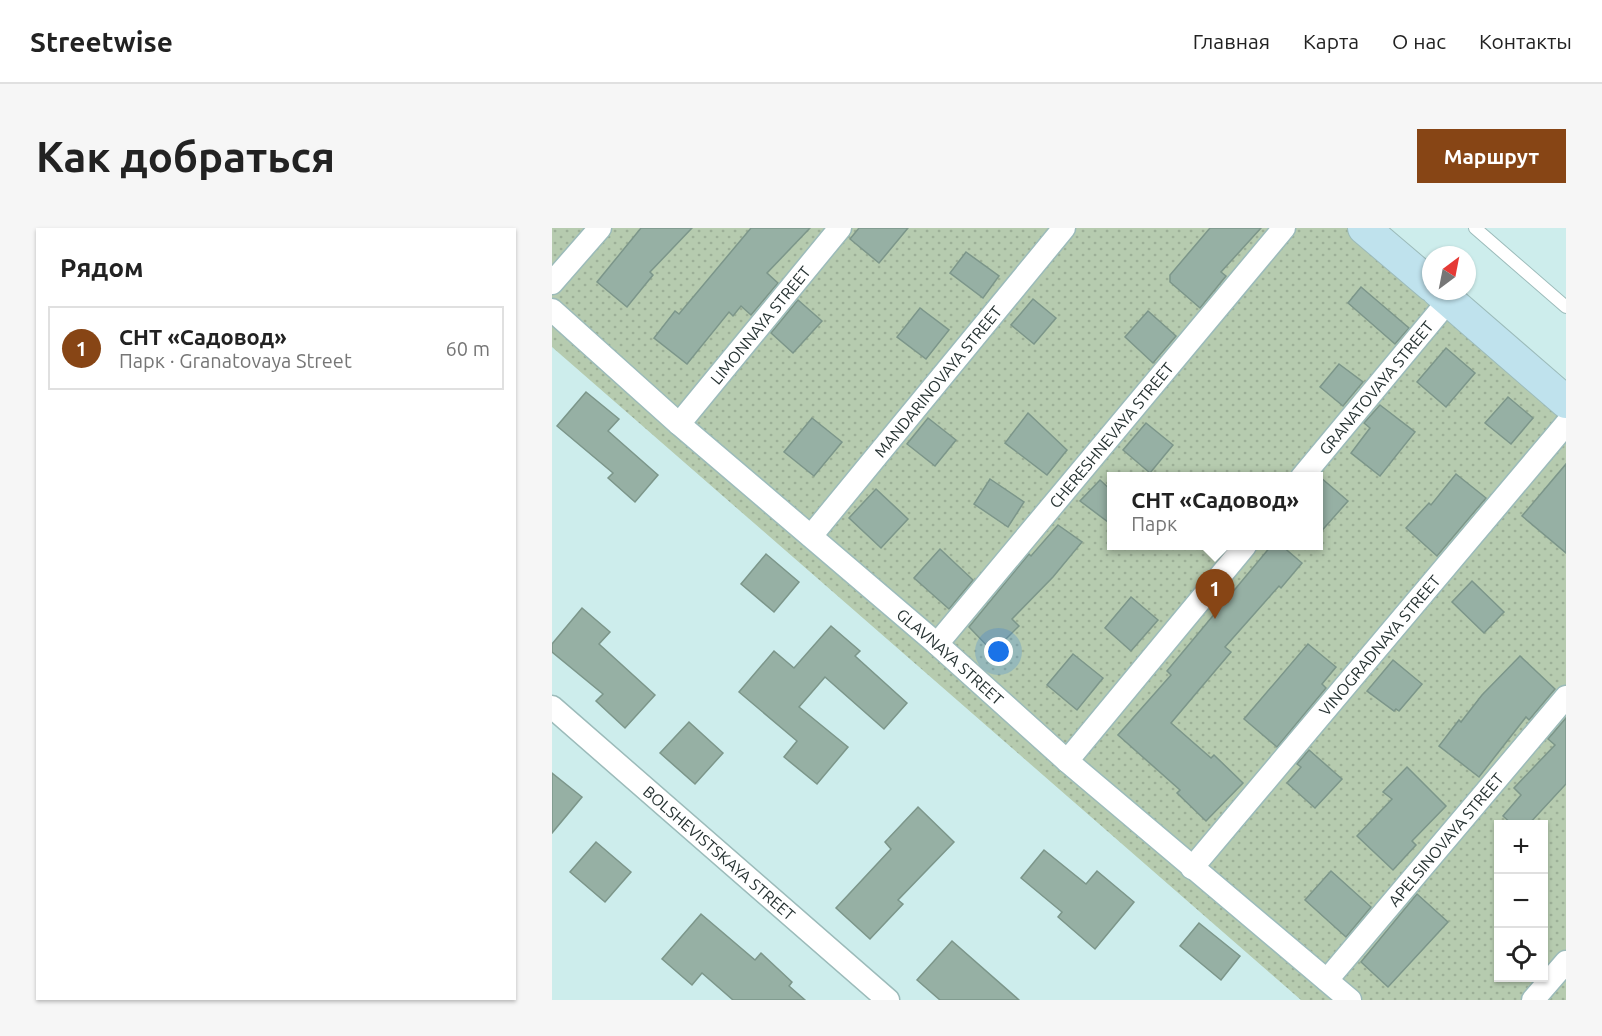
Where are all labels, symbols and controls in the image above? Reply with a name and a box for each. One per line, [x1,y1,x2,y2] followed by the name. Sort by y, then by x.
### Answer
[30,26,173,57] text: Streetwise
[1193,29,1270,53] text: Главная
[1303,29,1359,53] text: Карта
[1392,29,1446,53] text: О нас
[1479,29,1572,53] text: Контакты
[1417,129,1566,183] button: Маршрут
[36,133,335,180] text: Как добраться
[1422,246,1476,300] north arrow
[60,253,144,282] text: Рядом
[707,262,814,388] street label: LIMONNAYA STREET
[871,302,1005,461] street label: MANDARINOVAYA STREET
[1315,317,1437,458] street label: GRANATOVAYA STREET
[119,324,287,349] text: СНТ «Садовод»
[76,337,87,360] text: 1
[446,337,490,360] text: 60 m
[119,349,352,372] text: Парк · Granatovaya Street
[1045,359,1177,511] street label: CHERESHNEVAYA STREET
[1107,472,1323,550] popup
[1131,487,1299,512] text: СНТ «Садовод»
[1131,512,1177,535] text: Парк
[1196,570,1234,619] pin: 1
[1315,572,1444,719] street label: VINOGRADNAYA STREET
[893,605,1007,708] street label: GLAVNAYA STREET
[984,637,1013,666] your location
[1384,769,1507,910] street label: APELSINOVAYA STREET
[640,782,799,924] street label: BOLSHEVISTSKAYA STREET
[1494,820,1548,982] map controls
[1494,820,1548,874] button: +
[1494,874,1548,928] button: −
[1494,928,1548,982] button: locate

